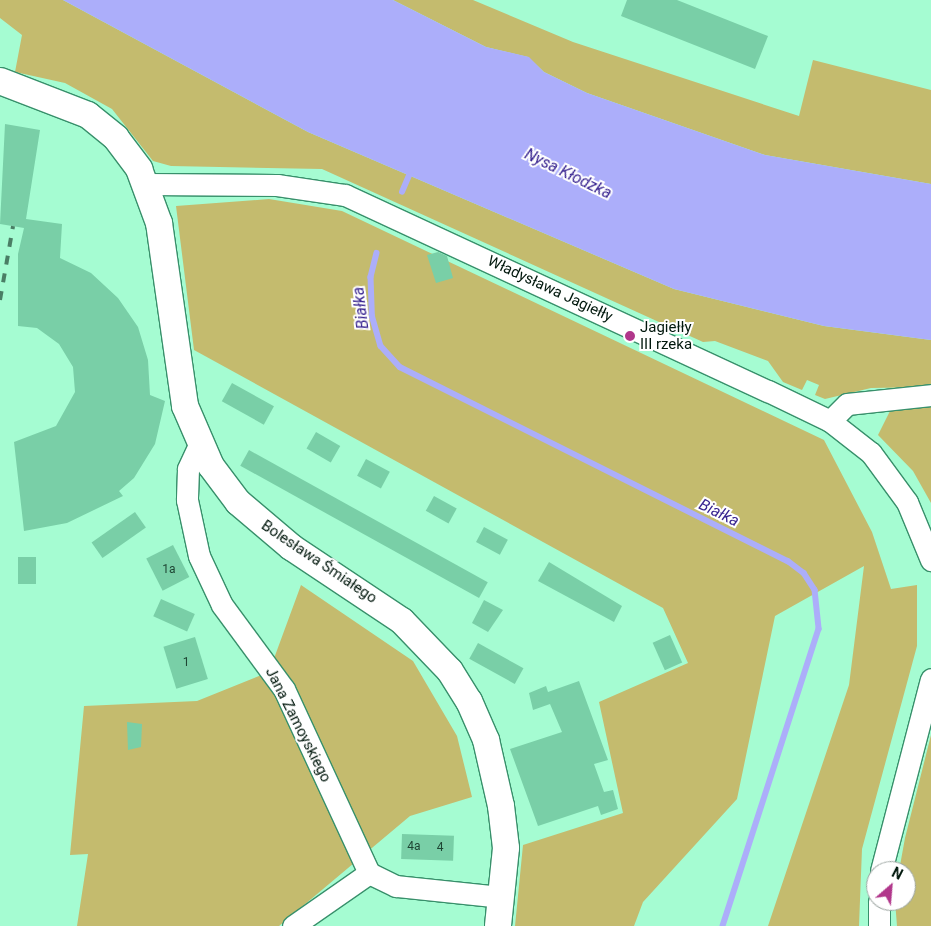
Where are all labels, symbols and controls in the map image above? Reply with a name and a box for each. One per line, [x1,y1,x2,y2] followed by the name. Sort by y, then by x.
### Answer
[521,145,615,203] water label: Nysa Kłodzka
[485,252,615,326] street label: Władysława Jagiełły
[349,286,373,330] water label: Białka
[640,318,692,353] place label: Jagiełły III rzeka
[624,330,636,342] marker: Jagiełły III rzeka
[696,495,742,531] water label: Białka
[258,517,380,607] street label: Bolesława Śmiałego
[162,563,176,577] house number: 1a
[183,656,189,670] house number: 1
[261,665,335,785] street label: Jana Zamoyskiego
[407,840,421,854] house number: 4a
[437,841,443,855] house number: 4
[866,861,916,911] north arrow
[889,864,905,883] text: N

